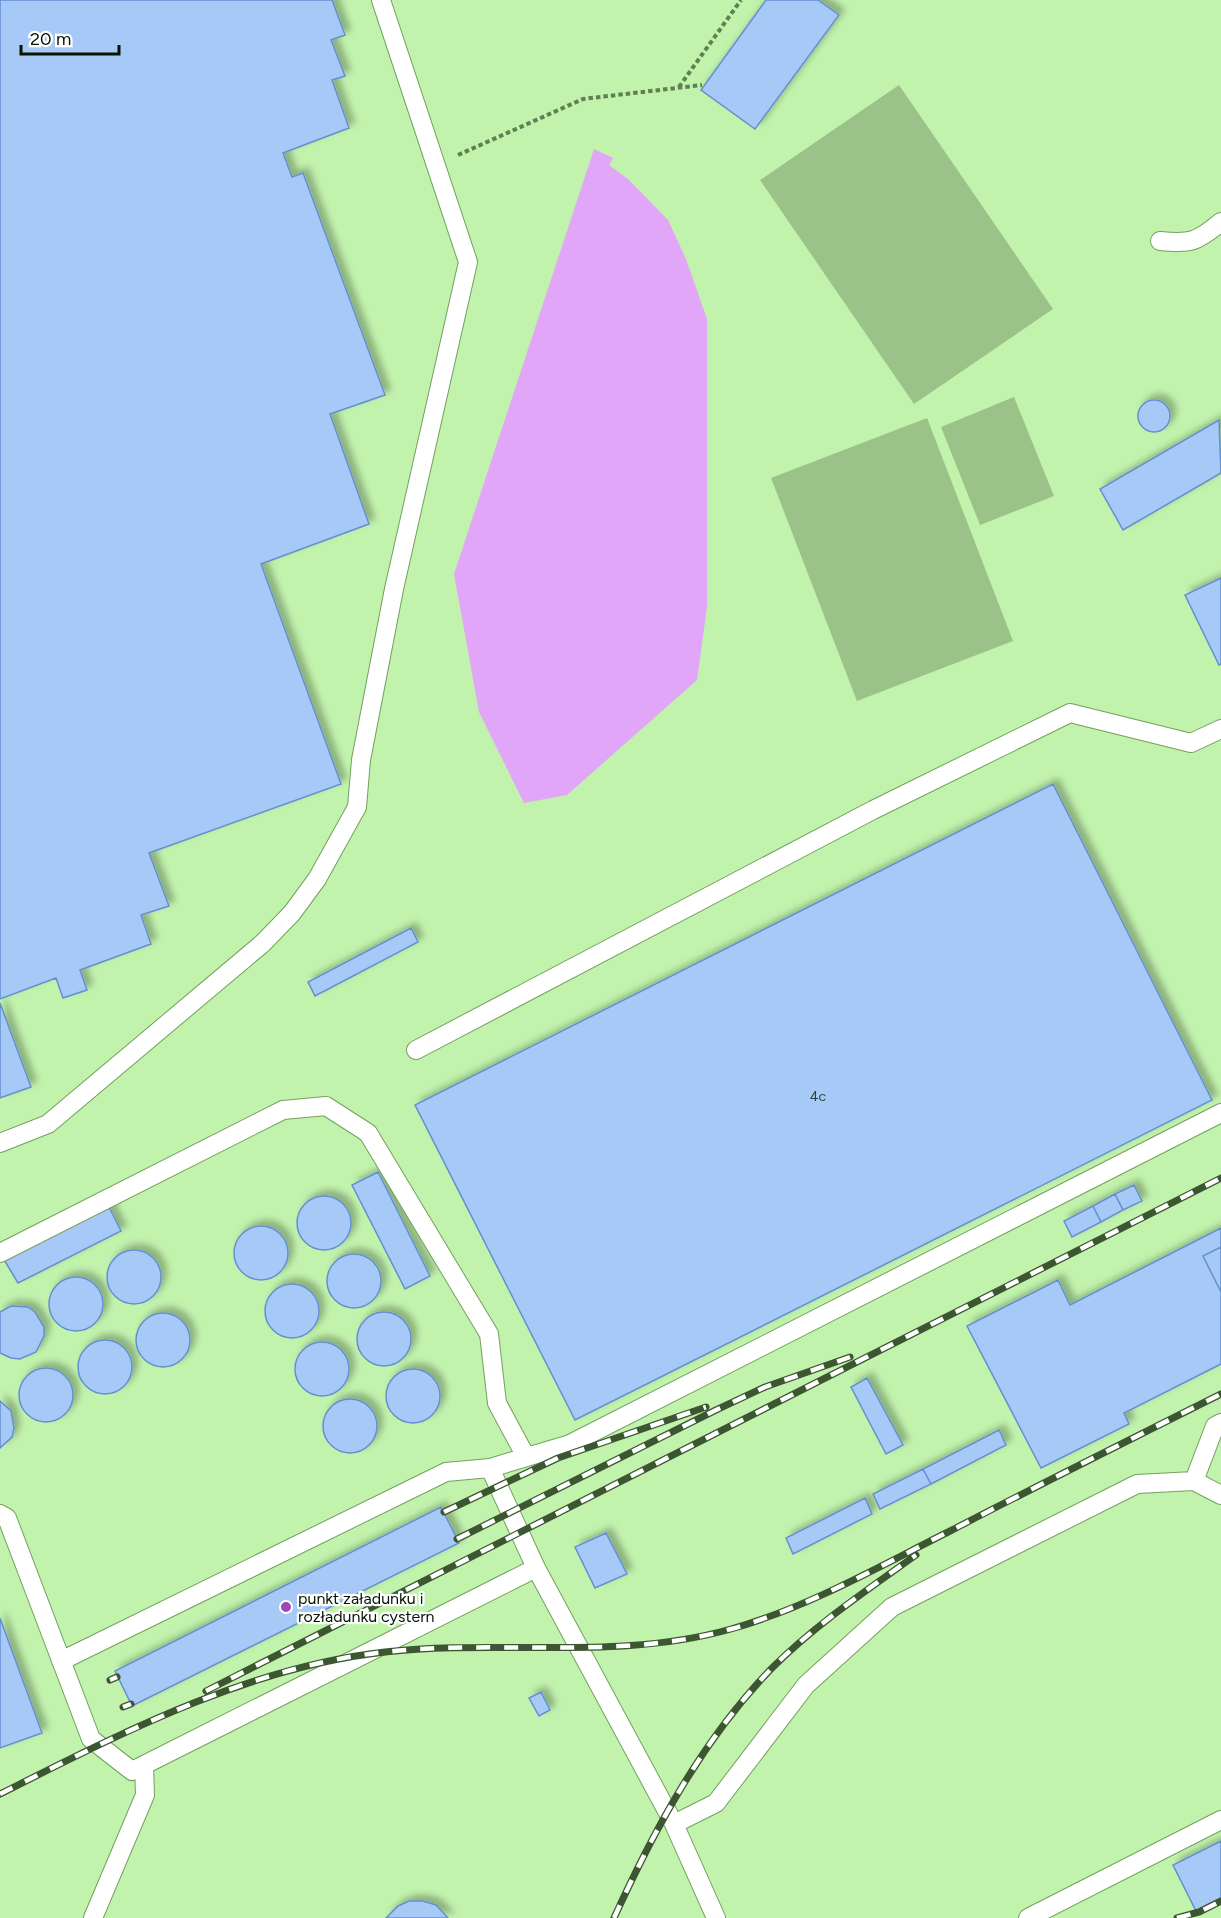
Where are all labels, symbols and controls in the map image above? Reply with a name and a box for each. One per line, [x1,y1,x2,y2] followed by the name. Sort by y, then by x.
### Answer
[21,18,118,56] scale bar
[30,28,71,50] text: 20 m
[810,1088,827,1105] house number: 4c
[298,1589,435,1626] place label: punkt załadunku i rozładunku cystern
[279,1600,293,1614] marker: punkt załadunku i rozładunku cystern

